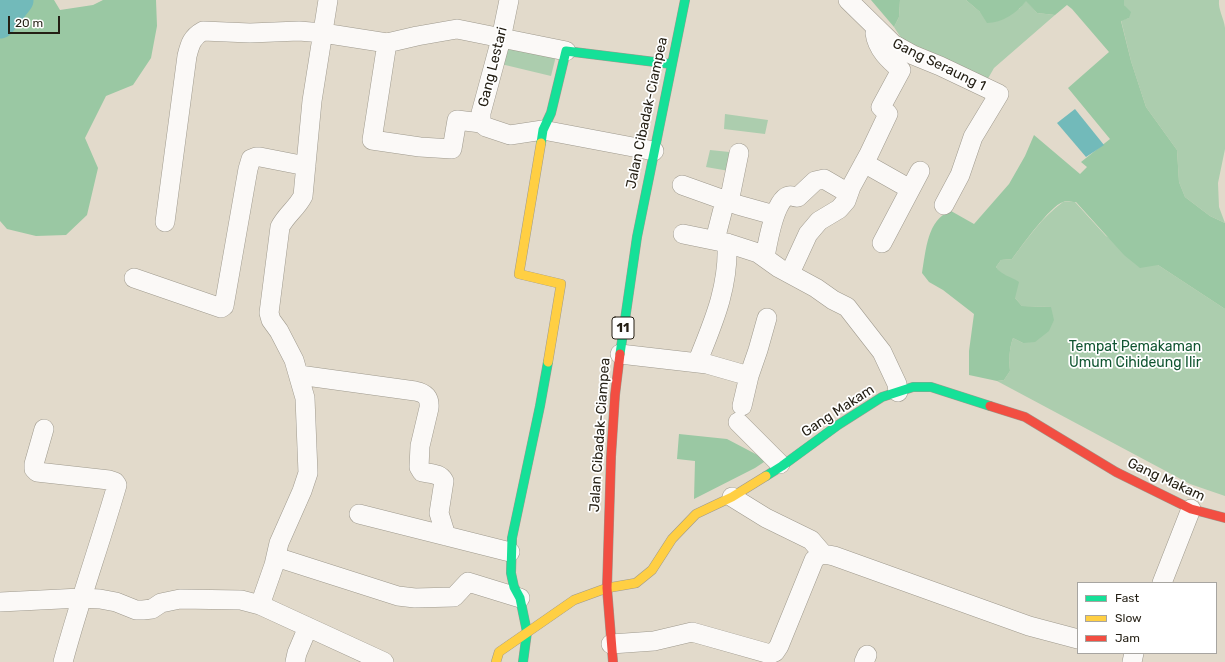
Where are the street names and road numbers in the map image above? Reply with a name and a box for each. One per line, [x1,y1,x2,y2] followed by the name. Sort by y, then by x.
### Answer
[475,25,511,109] street label: Gang Lestari
[890,35,988,95] street label: Gang Seraung 1
[623,36,671,190] street label: Jalan Cibadak-Ciampea
[612,317,634,339] road number: 11
[586,357,614,513] street label: Jalan Cibadak-Ciampea
[798,381,878,441] street label: Gang Makam
[1125,455,1207,505] street label: Gang Makam

